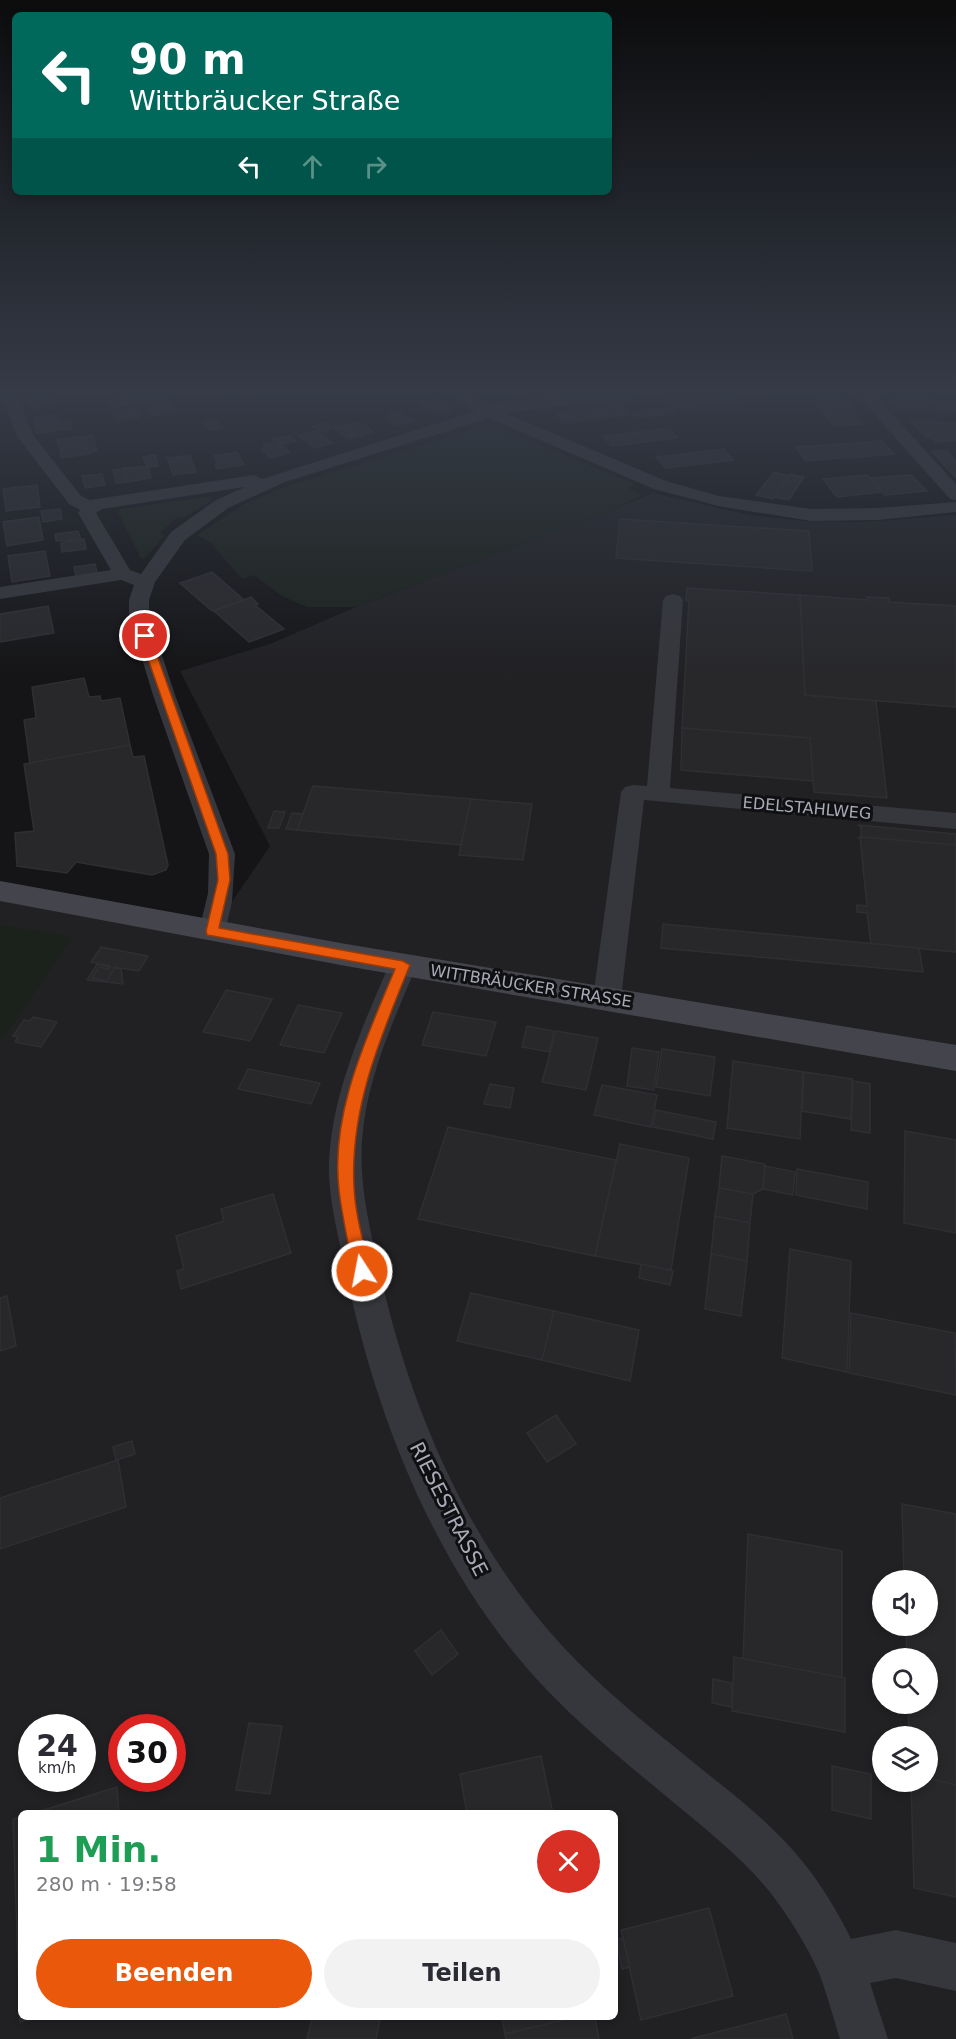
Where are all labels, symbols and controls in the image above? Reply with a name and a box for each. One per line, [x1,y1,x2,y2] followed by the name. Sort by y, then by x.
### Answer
[129,35,246,84] text: 90 m
[30,36,108,114] icon: left
[129,85,400,116] text: Wittbräucker Straße
[233,150,266,183] icon: left
[296,150,329,183] icon: ahead
[359,150,392,183] icon: right
[119,610,170,661] pin
[128,619,161,652] icon: arrive
[742,793,872,823] street label: EDELSTAHLWEG
[429,961,633,1011] street label: WITTBRÄUCKER STRASSE
[330,1239,394,1303] position arrow
[405,1438,493,1580] street label: RIESESTRASSE
[872,1570,938,1792] map controls
[872,1570,938,1636] button: sound
[872,1648,938,1714] button: search
[108,1714,186,1792] speed limit sign: 30
[872,1726,938,1792] button: layers
[36,1728,78,1763] text: 24
[38,1759,76,1777] text: km/h
[36,1829,161,1870] text: 1 Min.
[537,1830,600,1893] button: close
[36,1872,177,1896] text: 280 m · 19:58
[36,1939,312,2008] button: Beenden
[324,1939,600,2008] button: Teilen

